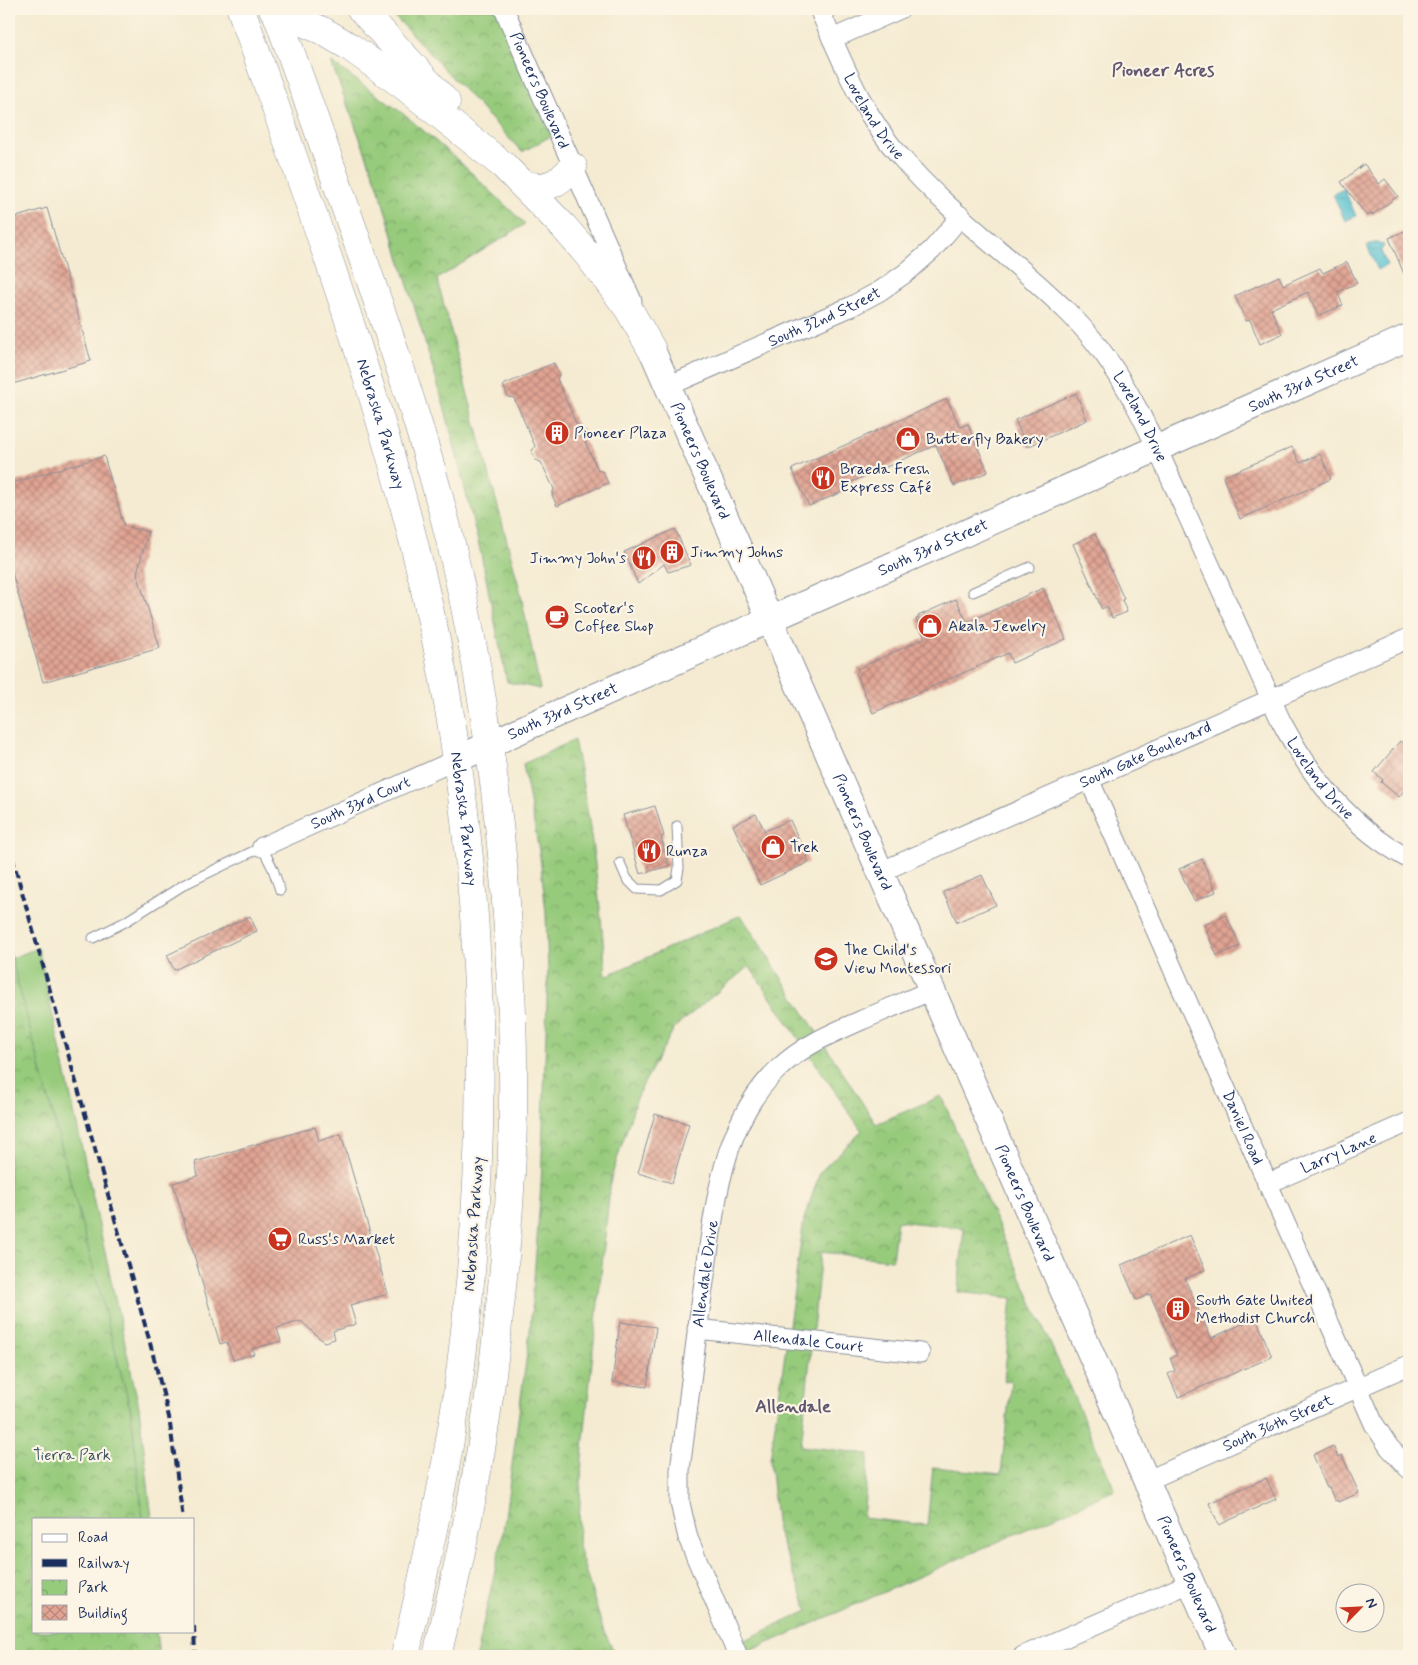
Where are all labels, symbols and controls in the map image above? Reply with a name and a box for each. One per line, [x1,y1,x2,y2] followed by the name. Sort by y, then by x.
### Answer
[505,29,575,152] street label: Pioneers Boulevard
[1112,59,1214,83] district label: Pioneer Acres
[839,70,909,164] street label: Loveland Drive
[765,282,885,352] street label: South 32nd Street
[1245,350,1362,417] street label: South 33rd Street
[351,356,410,492] street label: Nebraska Parkway
[1108,368,1172,465] street label: Loveland Drive
[666,399,735,523] street label: Pioneers Boulevard
[544,420,570,446] building icon: Pioneer Plaza
[574,423,667,444] place label: Pioneer Plaza
[895,426,921,452] shop icon: Butterfly Bakery
[926,429,1044,450] place label: Butterfly Bakery
[840,459,931,498] place label: Braeda Fresh Express Café
[810,465,836,491] restaurant icon: Braeda Fresh Express Café
[874,514,992,581] street label: South 33rd Street
[659,539,685,565] building icon: Jimmy Johns
[690,542,783,563] place label: Jimmy Johns
[631,545,657,571] restaurant icon: Jimmy John's
[529,548,626,569] place label: Jimmy John's
[574,598,654,637] place label: Scooter's Coffee Shop
[544,604,570,630] cafe icon: Scooter's Coffee Shop
[917,613,943,639] shop icon: Akala Jewelry
[948,616,1046,637] place label: Akala Jewelry
[504,677,621,745] street label: South 33rd Street
[1076,716,1214,793] street label: South Gate Boulevard
[1282,733,1359,824] street label: Loveland Drive
[445,750,482,887] street label: Nebraska Parkway
[828,770,897,894] street label: Pioneers Boulevard
[307,771,414,834] street label: South 33rd Court
[760,834,786,860] shop icon: Trek
[790,837,819,858] place label: Trek
[636,838,662,864] restaurant icon: Runza
[666,841,708,862] place label: Runza
[844,940,952,979] place label: The Child's View Montessori
[813,946,839,972] school or university icon: The Child's View Montessori
[1217,1087,1269,1168] street label: Daniel Road
[1297,1127,1380,1178] street label: Larry Lane
[990,1141,1060,1265] street label: Pioneers Boulevard
[459,1156,489,1292] street label: Nebraska Parkway
[687,1218,723,1329] street label: Allendale Drive
[267,1226,293,1252] supermarket icon: Russ's Market
[298,1229,395,1250] place label: Russ's Market
[1196,1290,1315,1329] place label: South Gate United Methodist Church
[1165,1296,1191,1322] building icon: South Gate United Methodist Church
[752,1325,864,1357] street label: Allendale Court
[1219,1389,1337,1456] street label: South 36th Street
[755,1395,831,1419] district label: Allendale
[33,1445,111,1466] park label: Tierra Park
[1152,1512,1222,1636] street label: Pioneers Boulevard
[32,1518,195,1632] legend
[78,1528,108,1548] text: Road
[78,1554,130,1574] text: Railway
[78,1578,108,1598] text: Park
[1336,1582,1386,1632] north arrow
[1361,1595,1381,1611] text: N
[78,1604,128,1625] text: Building

